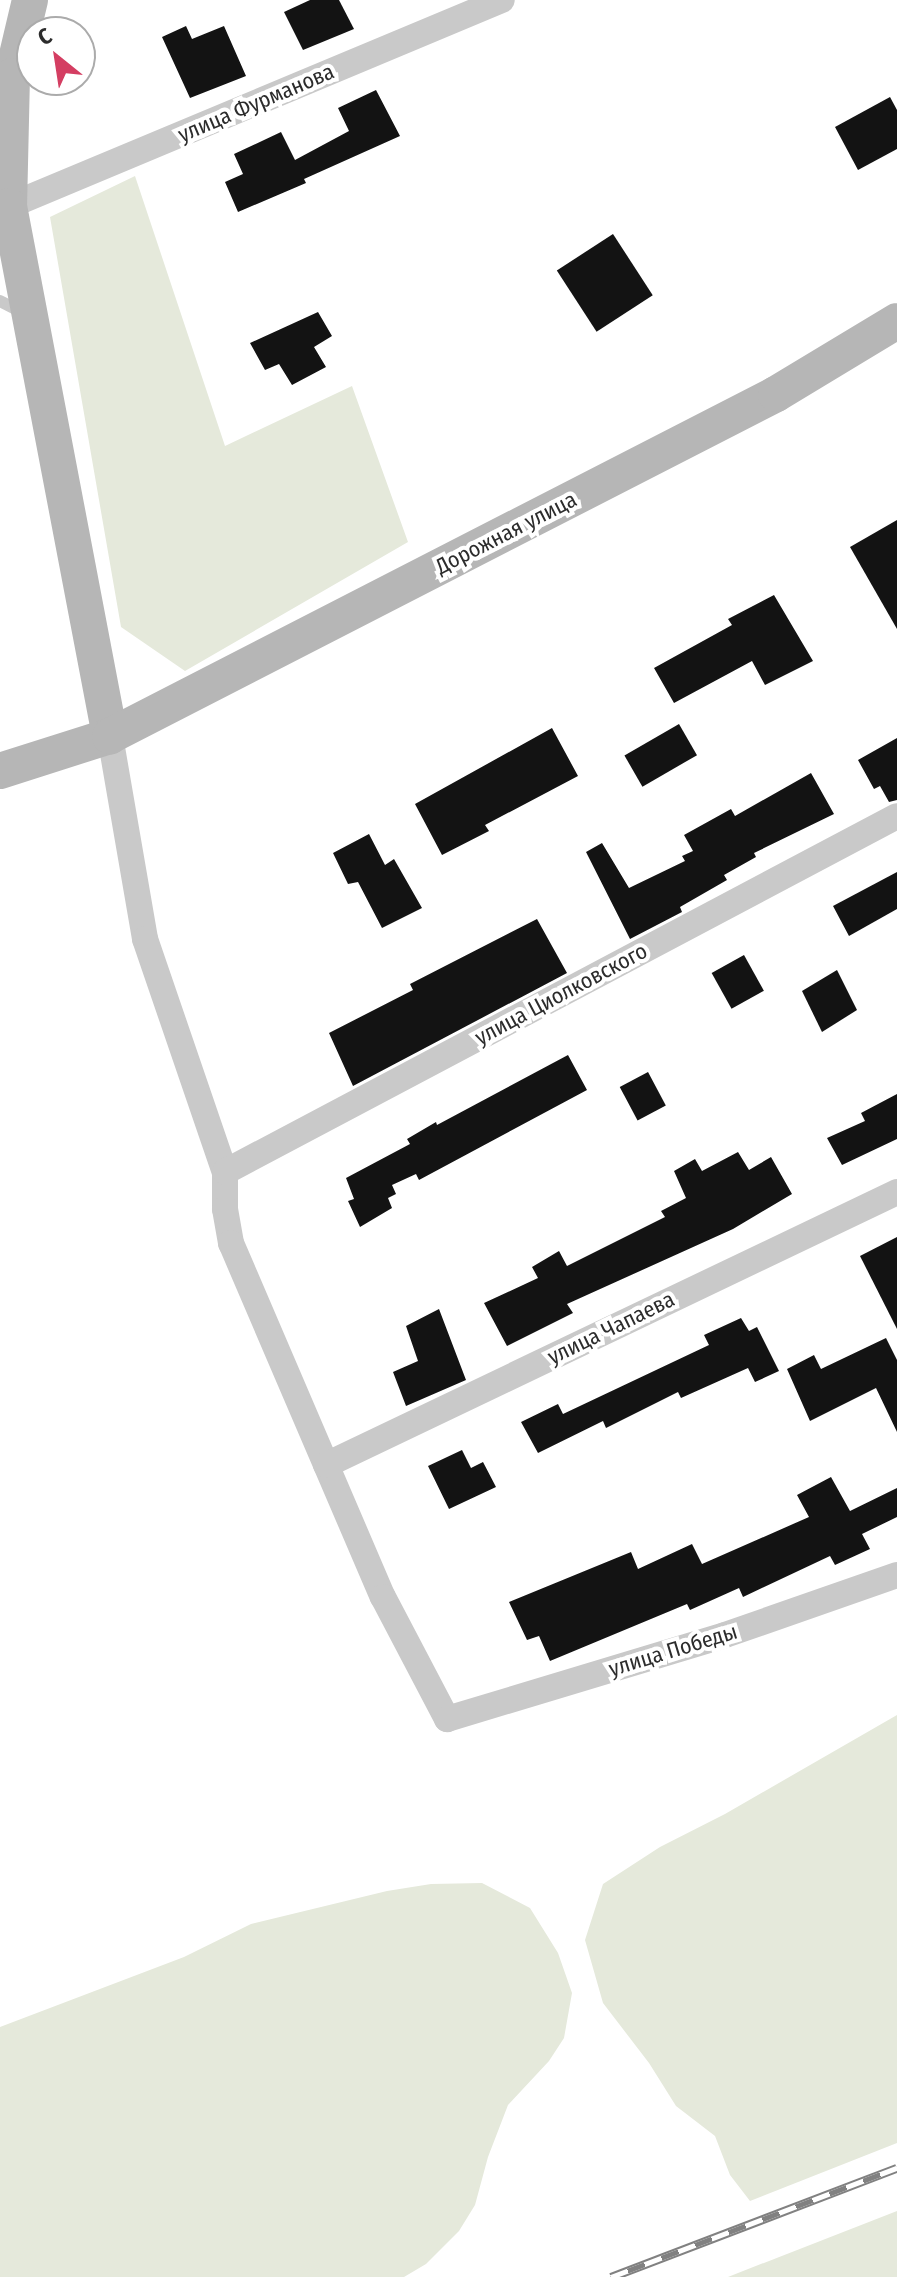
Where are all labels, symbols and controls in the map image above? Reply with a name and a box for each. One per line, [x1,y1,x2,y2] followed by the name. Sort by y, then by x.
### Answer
[16,16,96,96] north arrow
[33,22,56,51] text: С
[174,58,338,148] street label: улица Фурманова
[431,486,581,580] street label: Дорожная улица
[470,937,652,1051] street label: улица Циолковского
[543,1286,679,1370] street label: улица Чапаева
[606,1618,740,1682] street label: улица Победы

